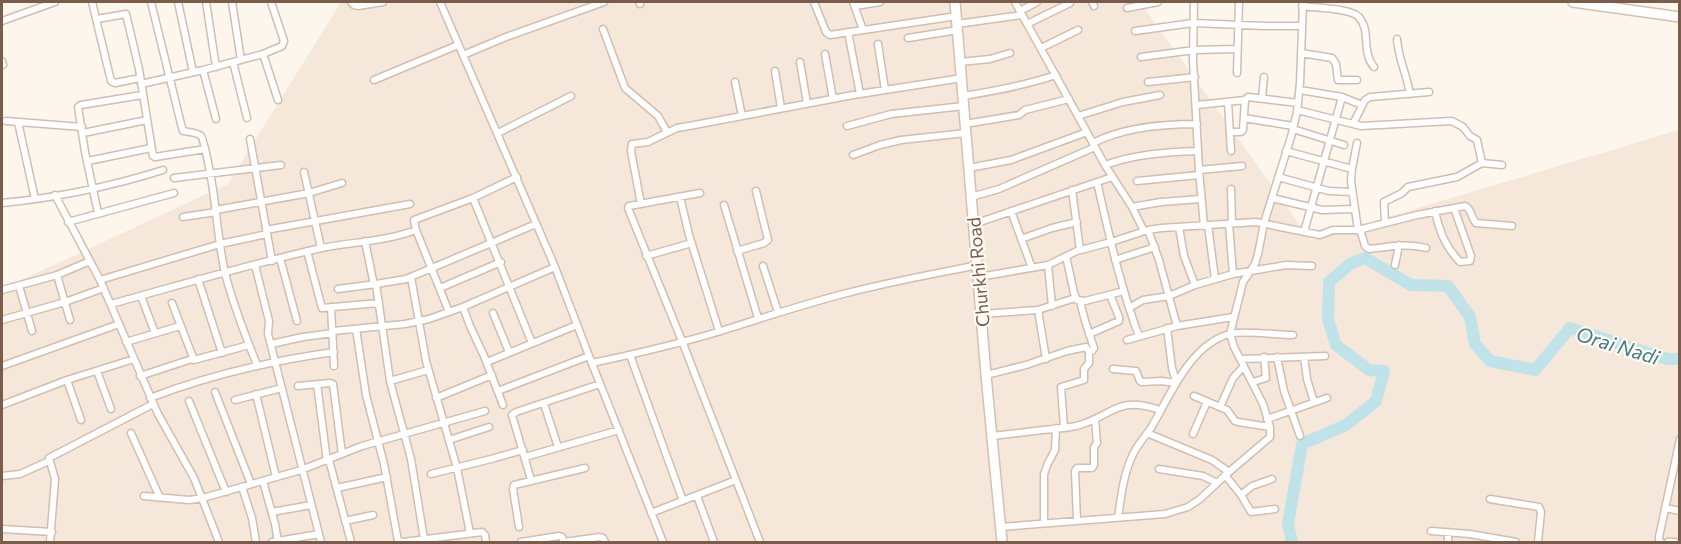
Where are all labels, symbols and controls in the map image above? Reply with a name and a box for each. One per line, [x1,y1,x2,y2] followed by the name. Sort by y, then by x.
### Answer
[962,216,994,328] street label: Churkhi Road
[1573,321,1663,369] water label: Orai Nadi

